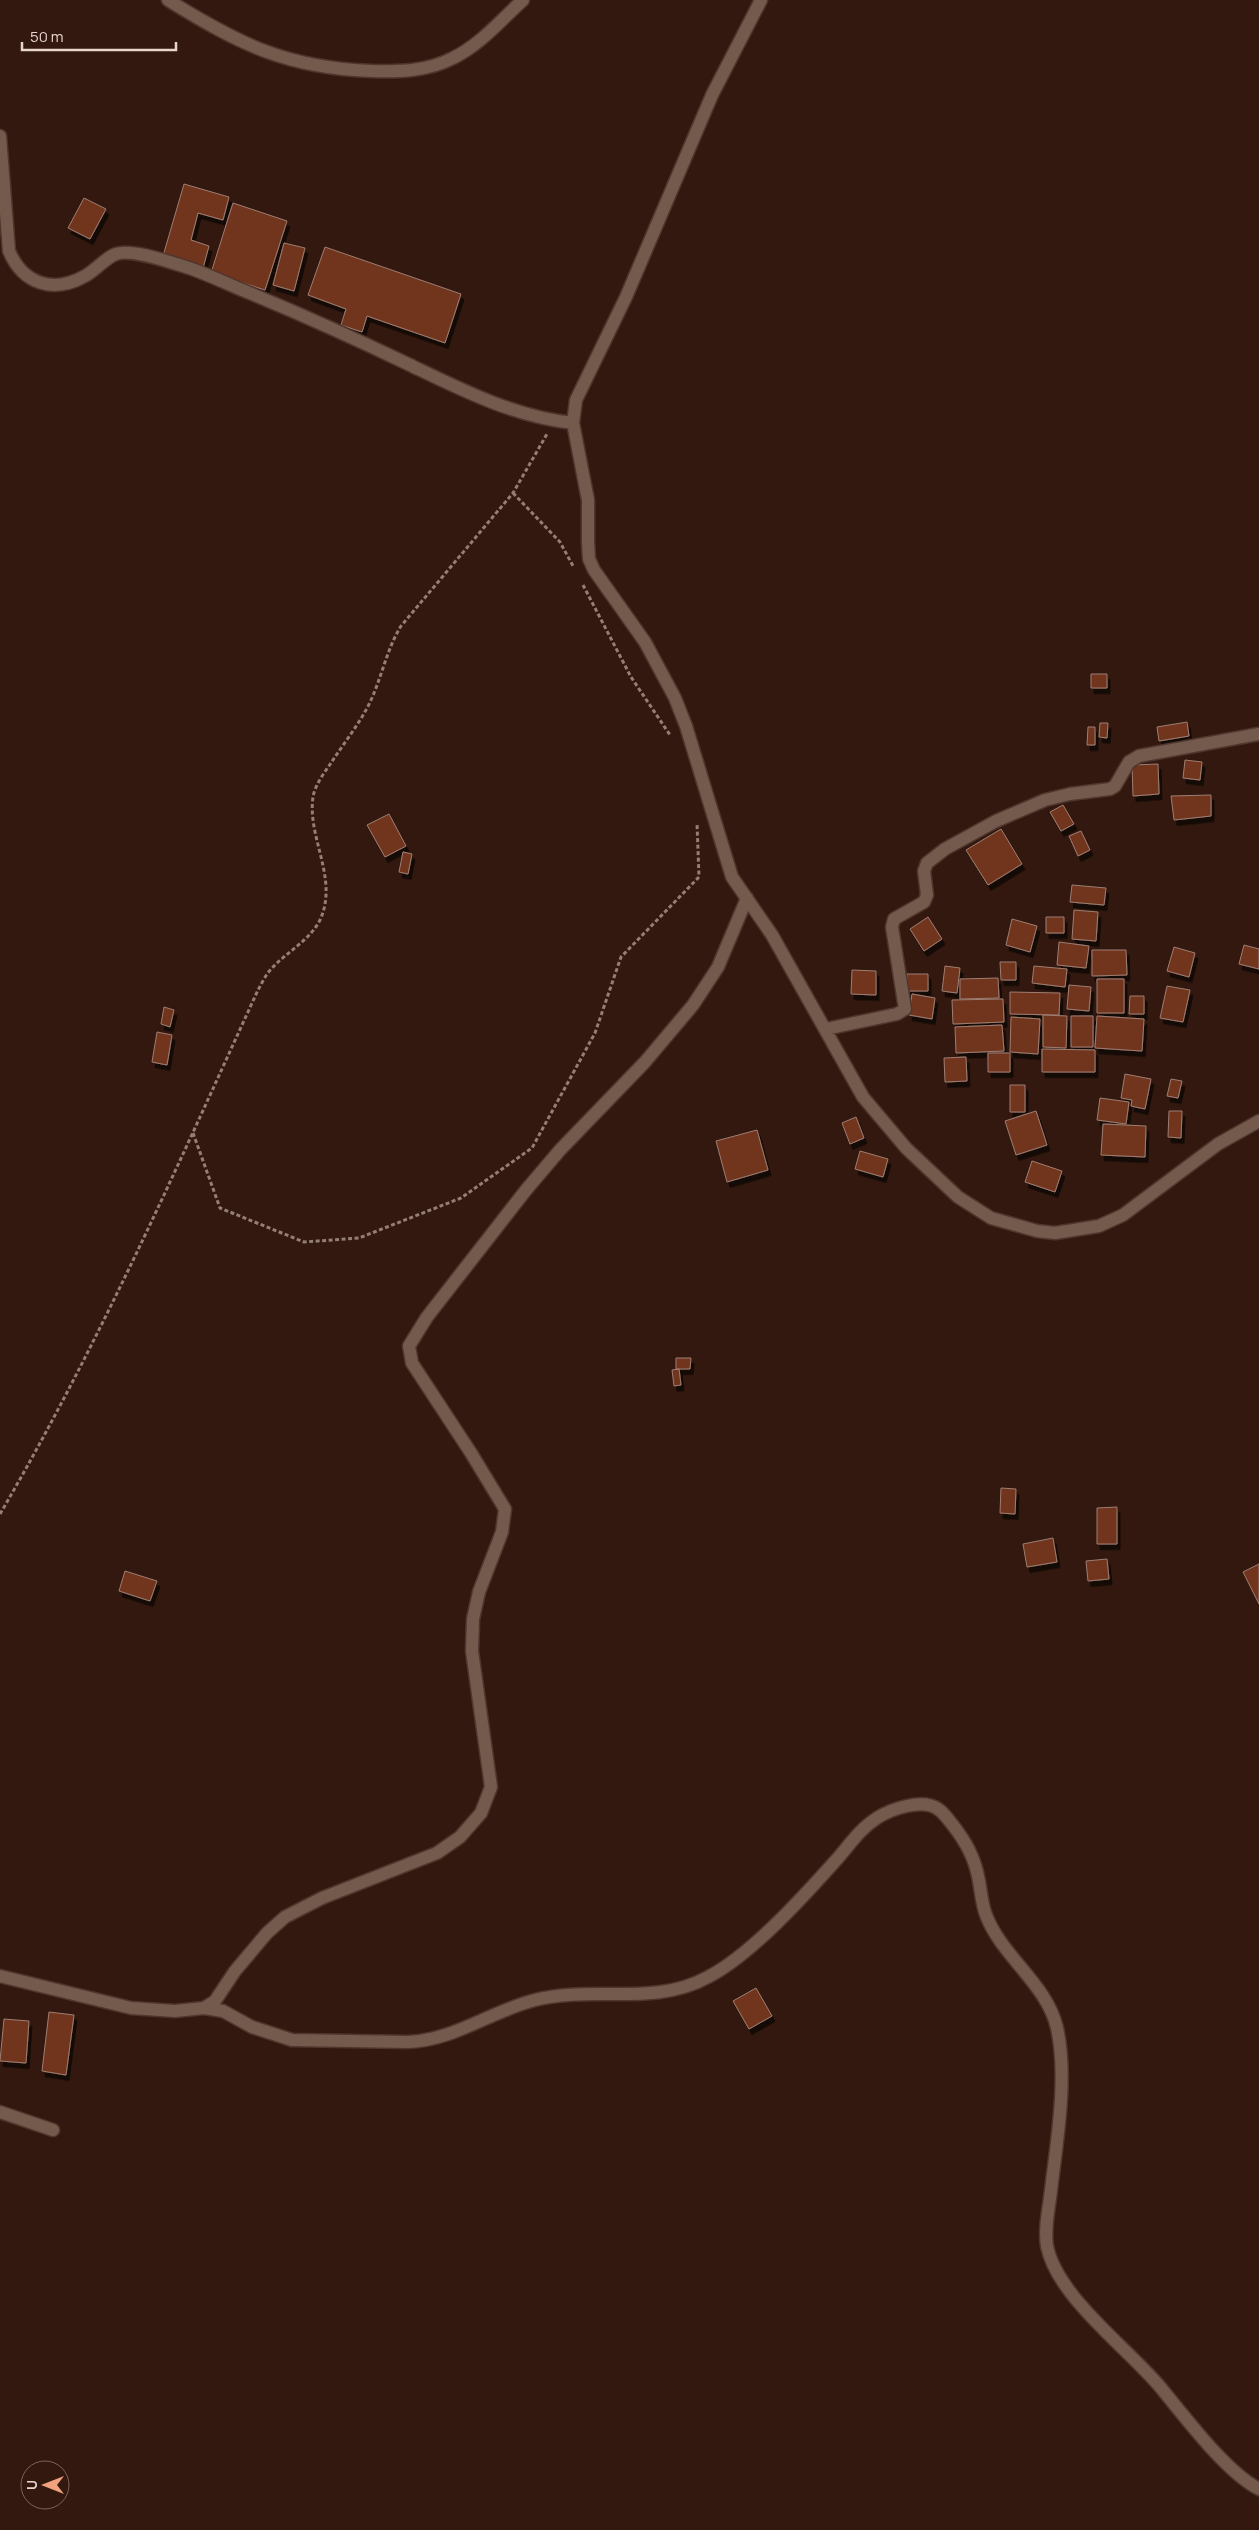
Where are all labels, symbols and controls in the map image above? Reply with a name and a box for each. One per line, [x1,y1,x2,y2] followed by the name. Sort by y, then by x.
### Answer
[22,20,176,52] scale bar
[30,26,64,47] text: 50 m
[20,2460,70,2510] north arrow
[22,2480,41,2490] text: U

